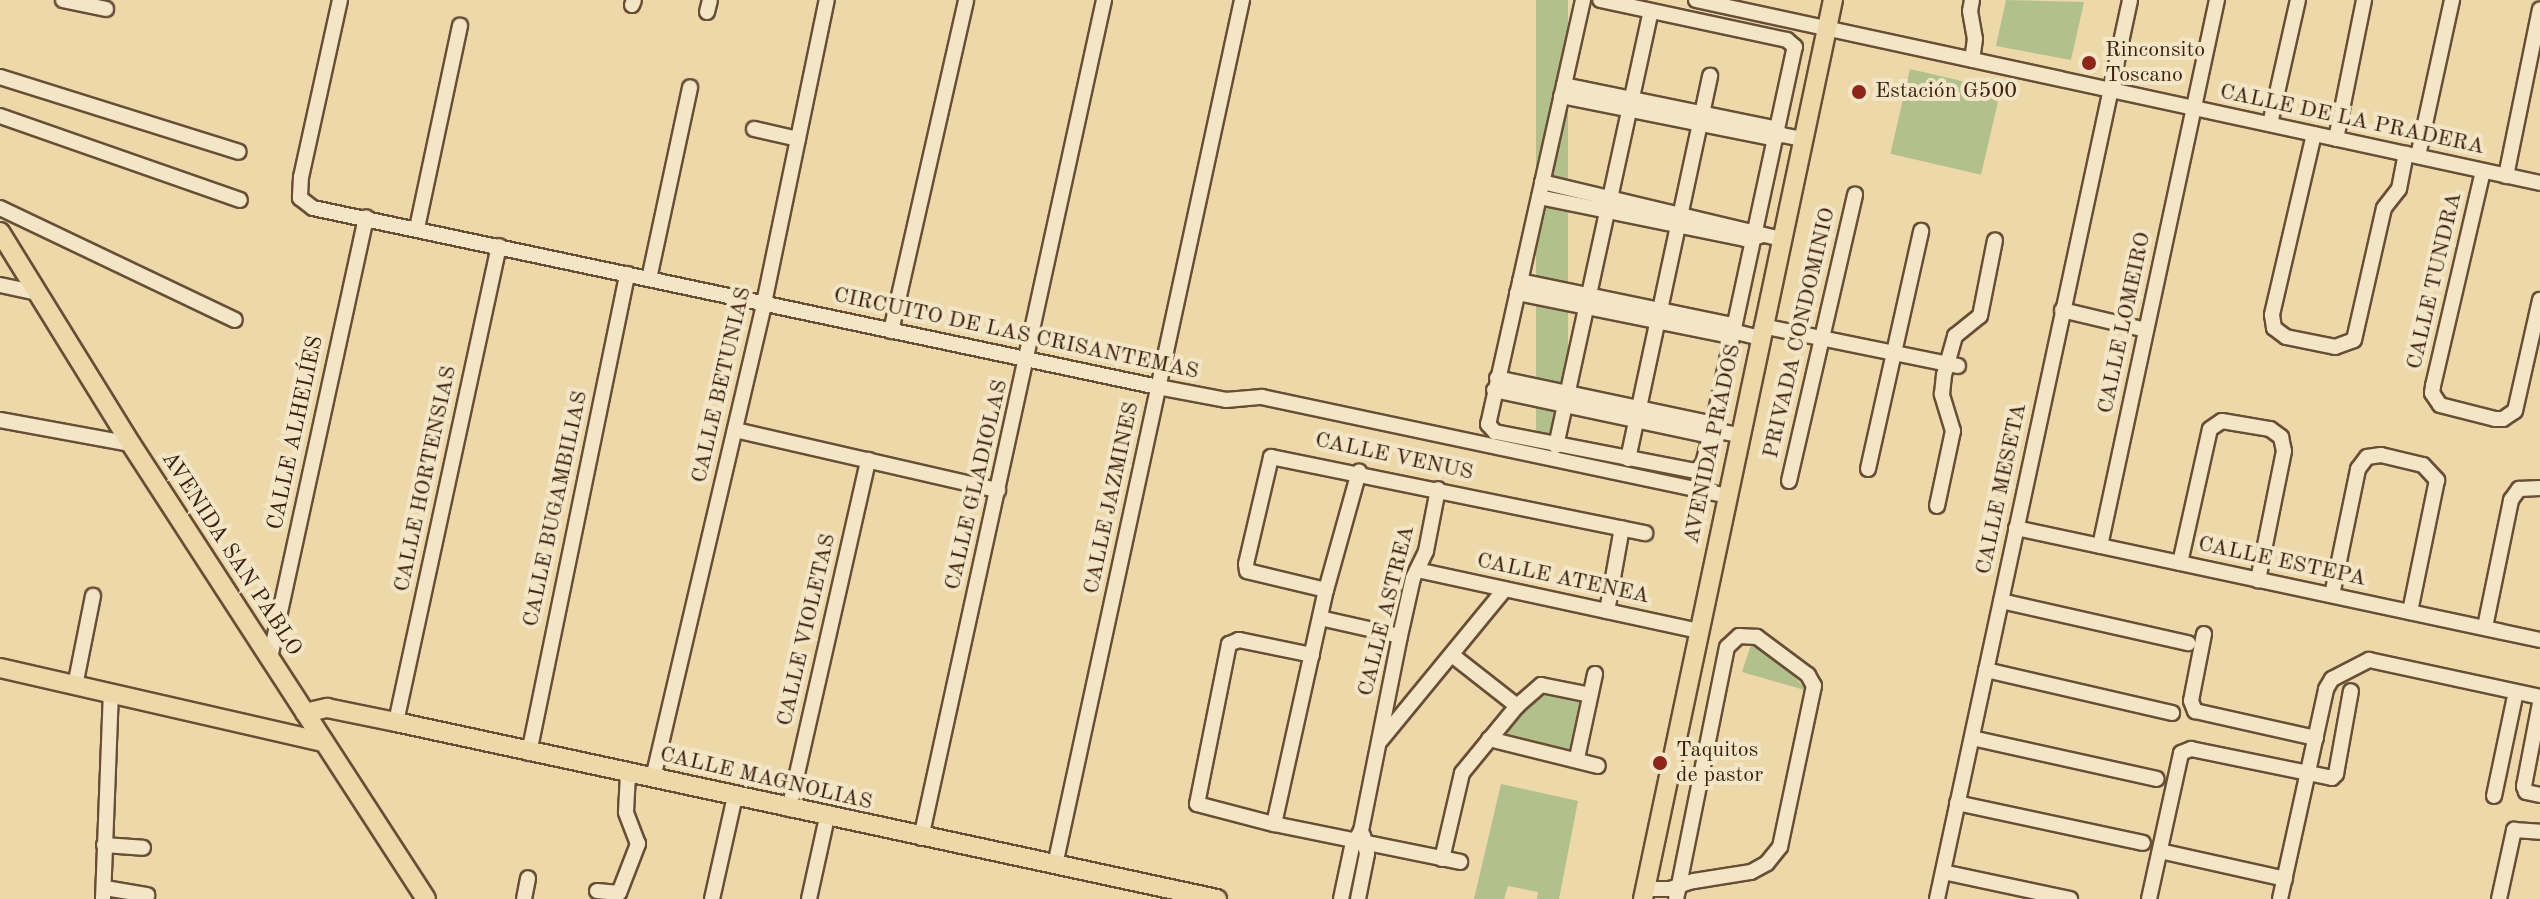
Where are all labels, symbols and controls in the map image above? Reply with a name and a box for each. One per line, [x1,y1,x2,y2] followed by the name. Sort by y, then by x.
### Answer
[2105,37,2205,88] place label: Rinconsito Toscano
[2080,54,2098,72] marker: Rinconsito Toscano
[1875,79,2017,105] place label: Estación G500
[2217,79,2487,161] street label: CALLE DE LA PRADERA
[1850,83,1868,101] marker: Estación G500
[2402,190,2468,372] street label: CALLE TUNDRA
[1758,205,1842,461] street label: PRIVADA CONDOMINIO
[2093,230,2157,416] street label: CALLE LOMEIRO
[831,282,1201,386] street label: CIRCUITO DE LAS CRISANTEMAS
[687,284,757,486] street label: CALLE BETUNIAS
[263,334,329,532] street label: CALLE ALHELÍES
[1679,342,1747,546] street label: AVENIDA PRADOS
[389,364,463,594] street label: CALLE HORTENSIAS
[940,377,1014,593] street label: CALLE GLADIOLAS
[518,389,594,629] street label: CALLE BUGAMBILIAS
[1079,400,1145,596] street label: CALLE JAZMINES
[1971,401,2033,577] street label: CALLE MESETA
[1312,427,1476,487] street label: CALLE VENUS
[155,447,307,661] street label: AVENIDA SAN PABLO
[1353,523,1421,699] street label: CALLE ASTREA
[772,531,842,729] street label: CALLE VIOLETAS
[2196,531,2368,593] street label: CALLE ESTEPA
[1474,548,1652,610] street label: CALLE ATENEA
[1676,737,1763,788] place label: Taquitos de pastor
[657,742,875,816] street label: CALLE MAGNOLIAS
[1651,754,1669,772] marker: Taquitos de pastor

